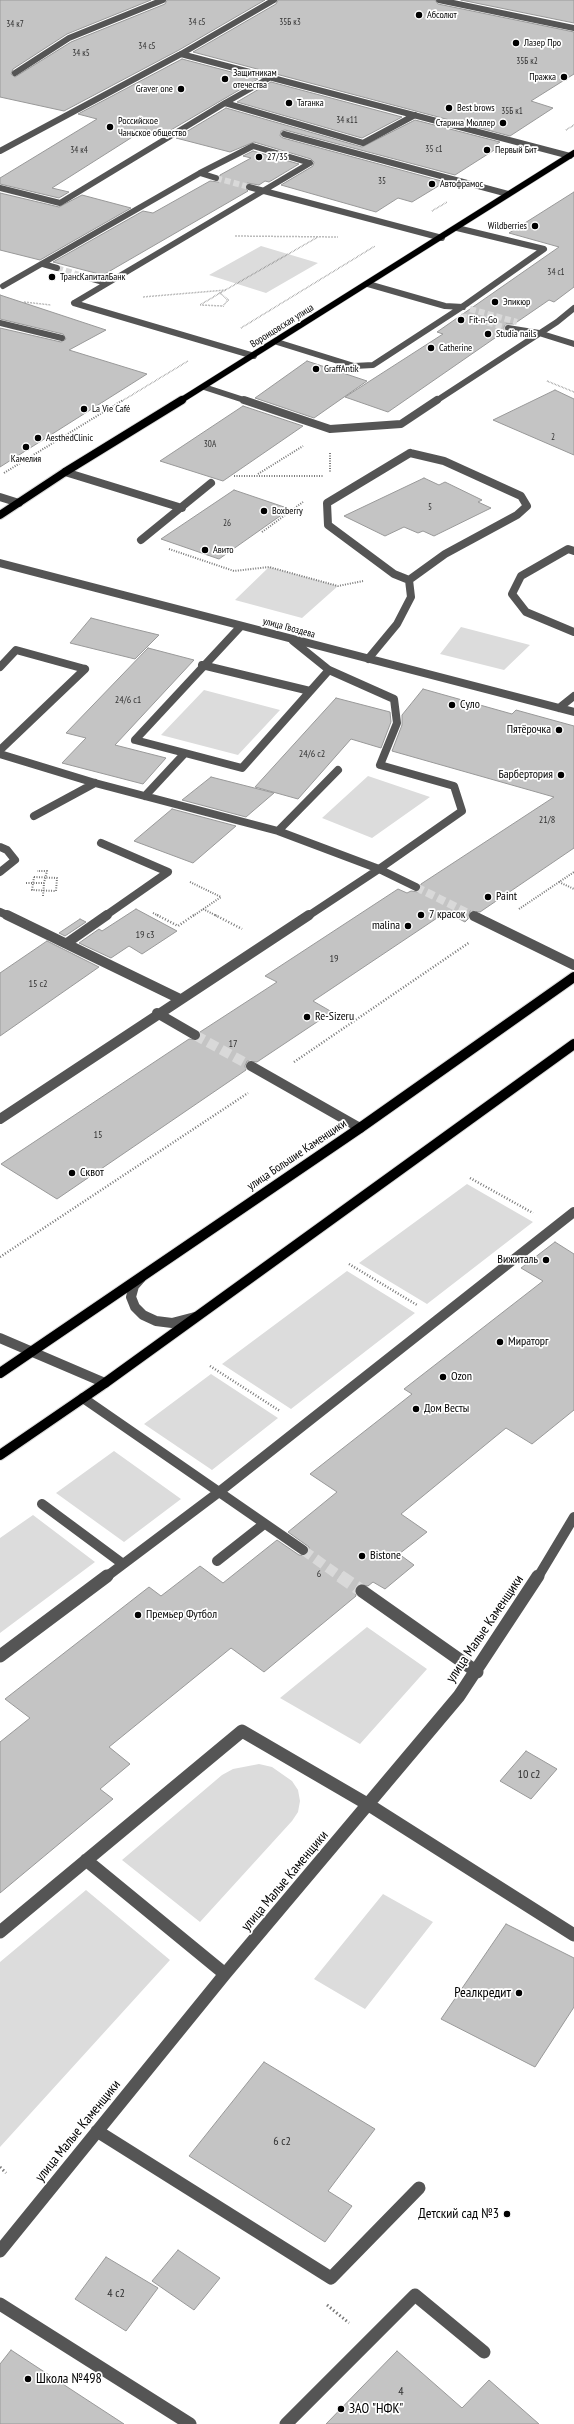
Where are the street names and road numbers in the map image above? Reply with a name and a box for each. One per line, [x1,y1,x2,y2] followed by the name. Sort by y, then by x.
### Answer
[248,302,316,350] street label: Воронцовская улица
[262,615,316,641] street label: улица Гвоздева
[245,1116,349,1194] street label: улица Большие Каменщики
[443,1572,527,1686] street label: улица Малые Каменщики
[238,1827,332,1935] street label: улица Малые Каменщики
[32,2077,124,2185] street label: улица Малые Каменщики

